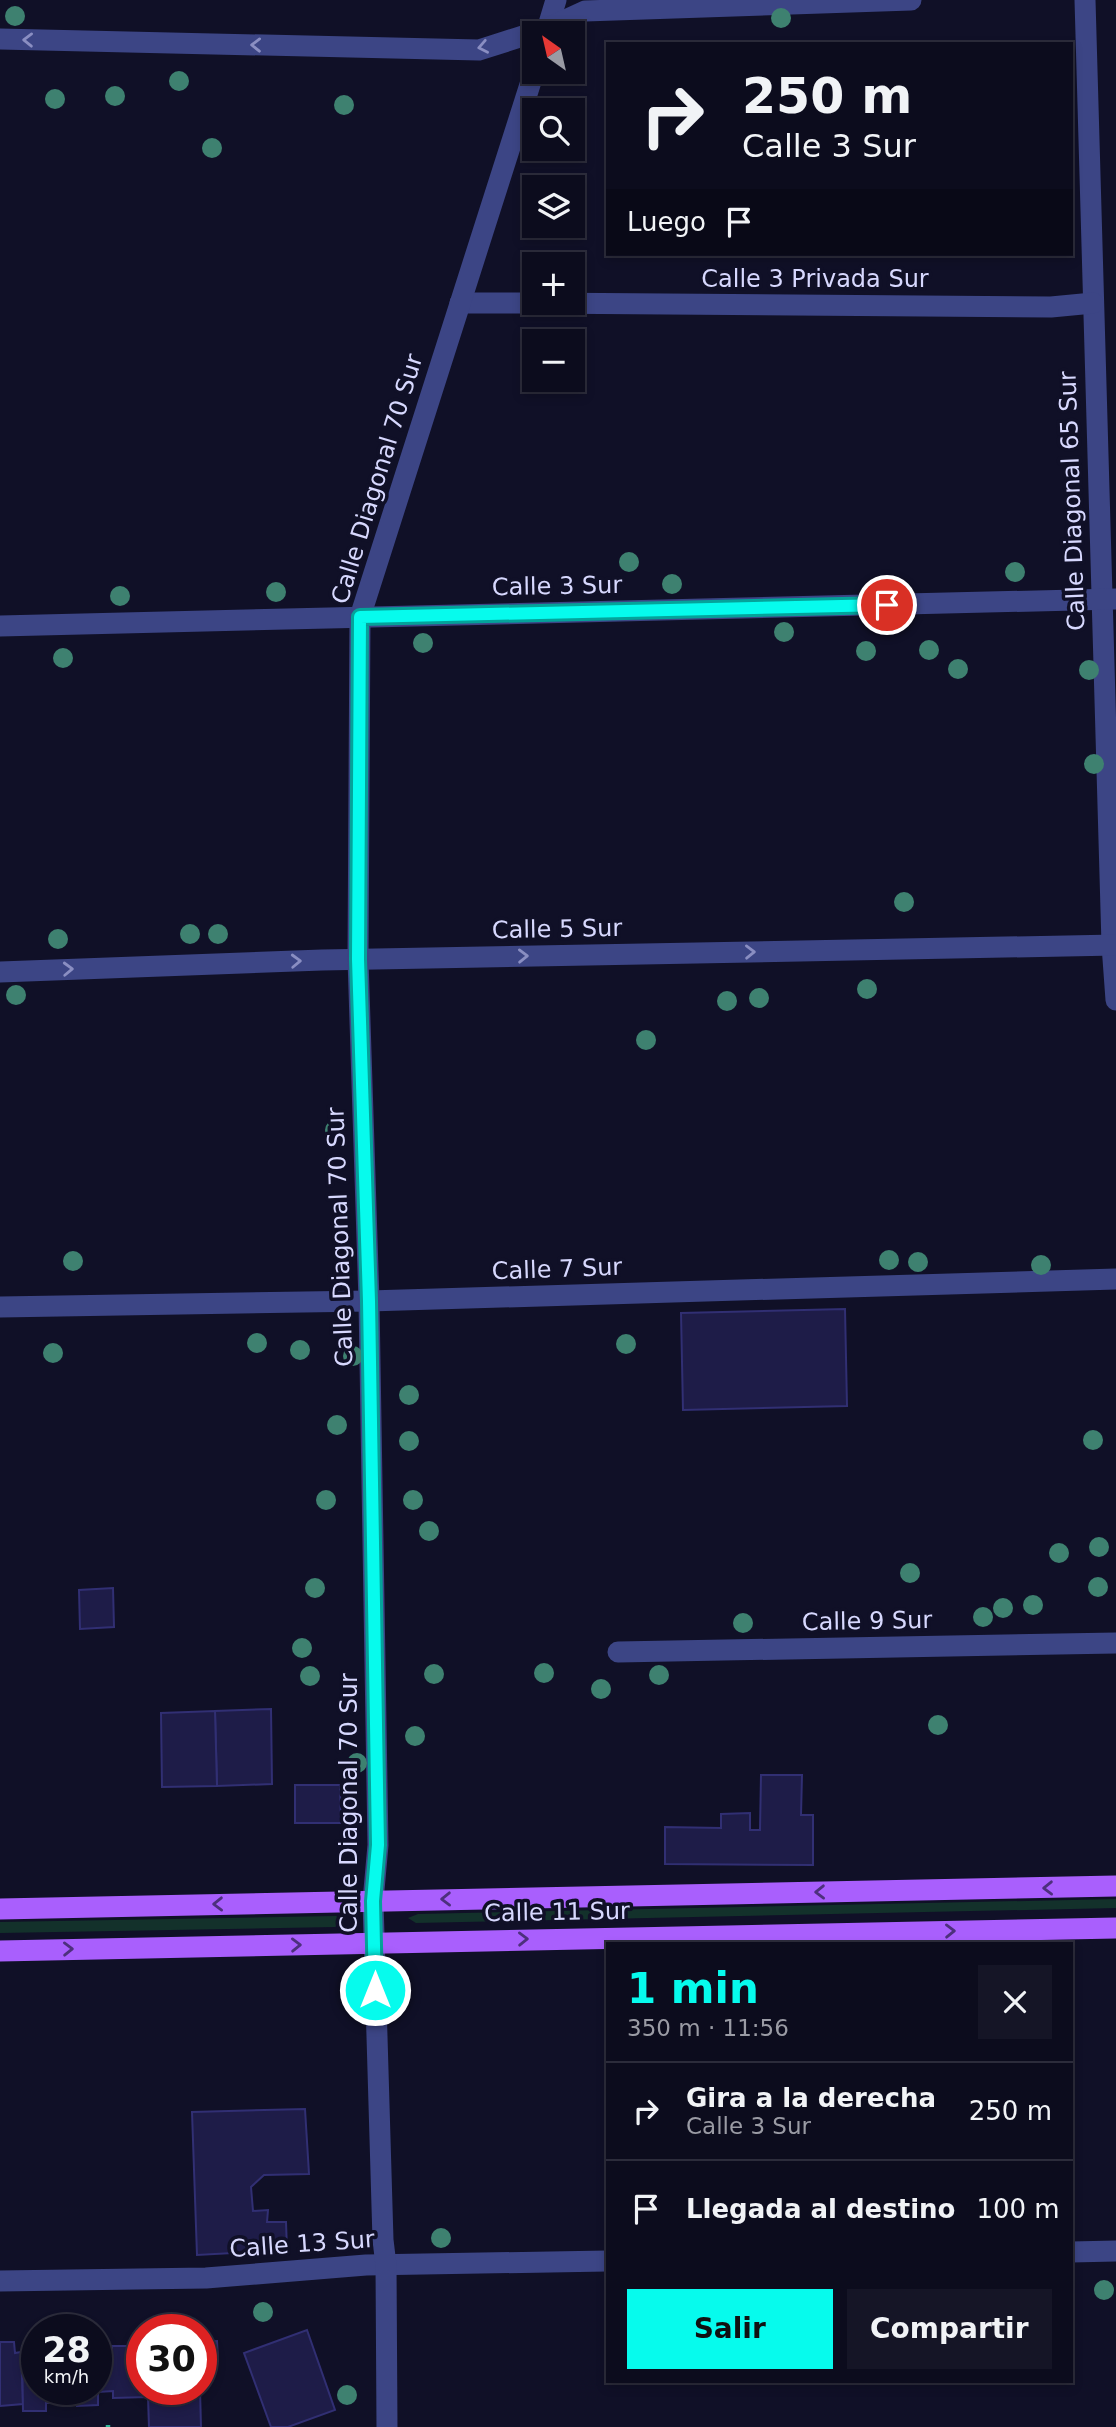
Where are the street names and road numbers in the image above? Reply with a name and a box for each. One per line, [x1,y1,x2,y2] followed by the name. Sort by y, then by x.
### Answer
[701,265,929,293] street label: Calle 3 Privada Sur
[326,351,428,607] street label: Calle Diagonal 70 Sur
[1053,371,1091,631] street label: Calle Diagonal 65 Sur
[492,571,623,601] street label: Calle 3 Sur
[492,914,623,944] street label: Calle 5 Sur
[321,1107,359,1367] street label: Calle Diagonal 70 Sur
[491,1253,623,1285] street label: Calle 7 Sur
[802,1606,933,1636] street label: Calle 9 Sur
[335,1673,363,1933] street label: Calle Diagonal 70 Sur
[484,1897,630,1927] street label: Calle 11 Sur
[228,2225,376,2263] street label: Calle 13 Sur

